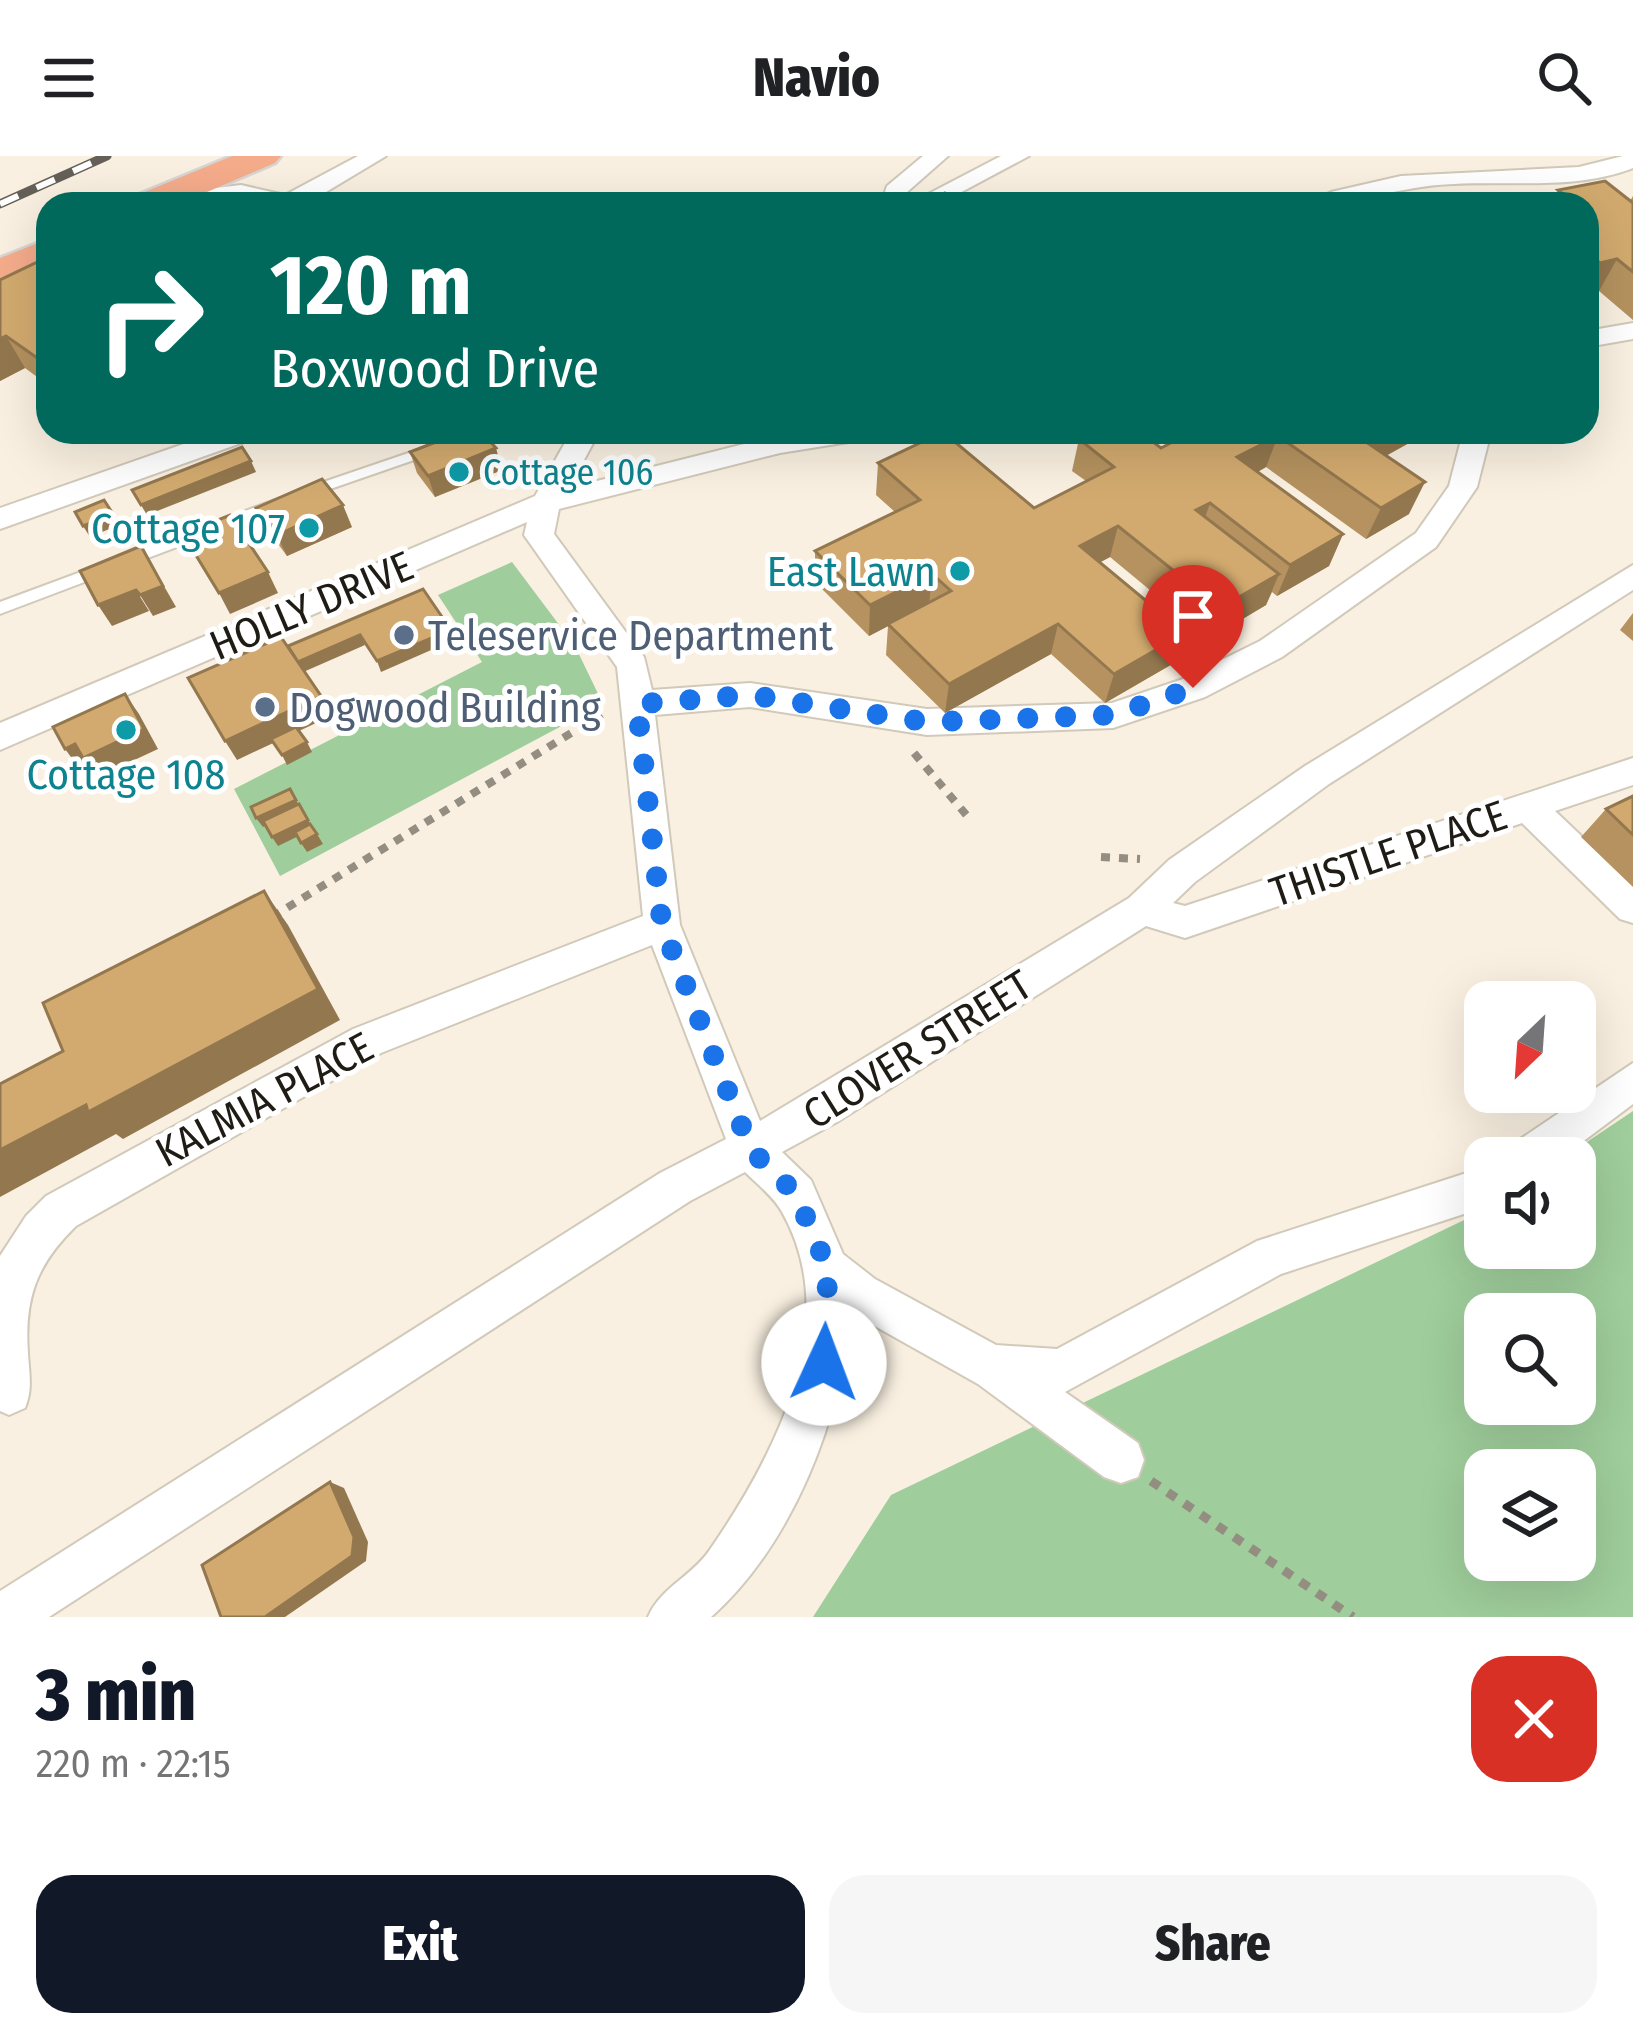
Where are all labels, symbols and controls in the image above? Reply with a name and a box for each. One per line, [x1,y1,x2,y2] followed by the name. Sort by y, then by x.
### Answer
[36,45,102,111] icon: menu
[1531,45,1597,111] icon: search
[753,46,880,110] text: Navio
[270,235,472,336] text: 120 m
[72,240,228,396] icon: right
[270,337,599,401] text: Boxwood Drive
[483,451,653,495] place label: Cottage 106
[446,459,472,485] marker: Cottage 106
[91,504,285,554] place label: Cottage 107
[296,515,322,541] marker: Cottage 107
[202,541,420,671] street label: HOLLY DRIVE
[767,547,936,597] place label: East Lawn
[947,558,973,584] marker: East Lawn
[1142,565,1244,688] pin
[1160,583,1226,649] icon: arrive
[428,611,833,661] place label: Teleservice Department
[391,622,417,648] marker: Teleservice Department
[289,683,601,733] place label: Dogwood Building
[252,694,278,720] marker: Dogwood Building
[113,717,139,743] marker: Cottage 108
[27,750,225,800] place label: Cottage 108
[1264,790,1513,918] street label: THISTLE PLACE
[794,960,1041,1140] street label: CLOVER STREET
[1464,981,1596,1113] north arrow
[1464,981,1596,1581] map controls
[147,1022,382,1178] street label: KALMIA PLACE
[1464,1137,1596,1269] button: sound
[1464,1293,1596,1425] button: search
[761,1300,887,1426] position arrow
[1464,1449,1596,1581] button: layers
[36,1653,196,1739] text: 3 min
[1471,1656,1597,1782] button: close
[36,1741,231,1787] text: 220 m · 22:15
[36,1875,805,2013] button: Exit
[829,1875,1597,2013] button: Share

